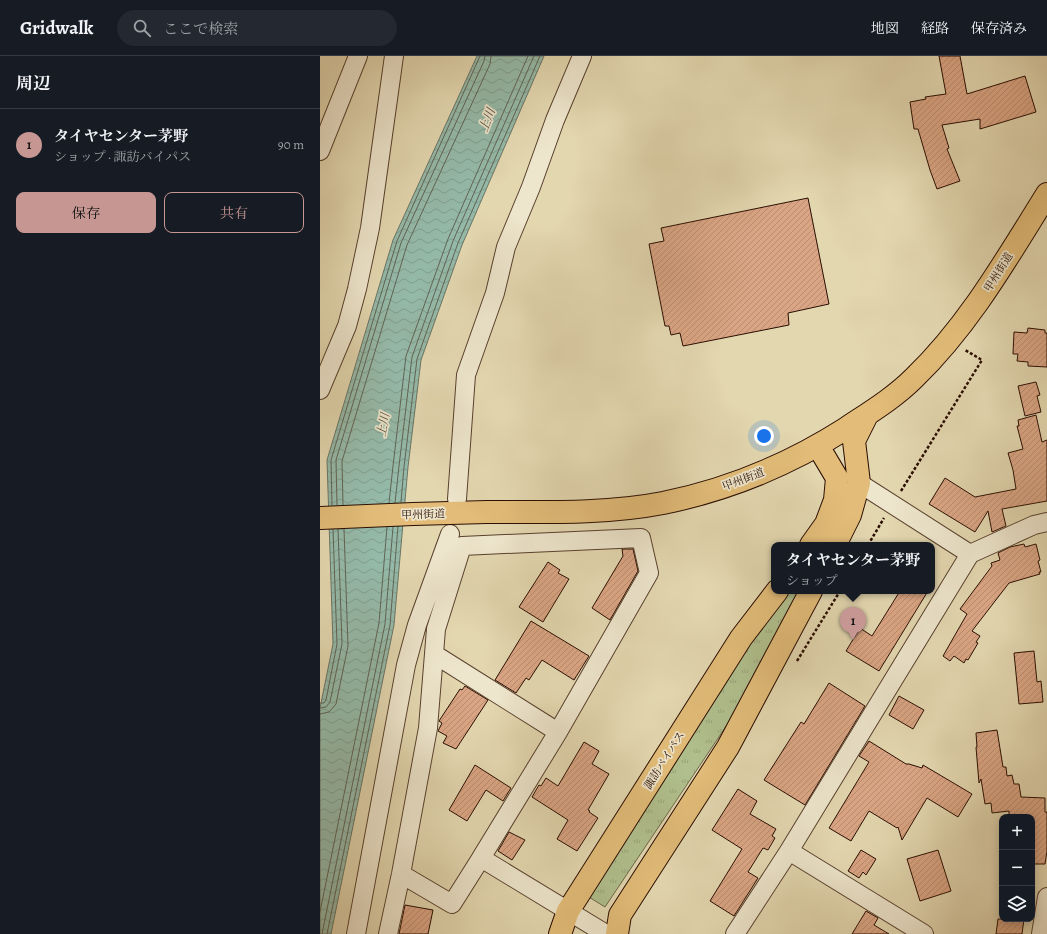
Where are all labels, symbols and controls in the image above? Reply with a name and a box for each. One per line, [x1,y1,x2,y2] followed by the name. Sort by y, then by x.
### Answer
[117,10,397,46] search box
[20,15,93,41] text: Gridwalk
[131,17,153,39] icon: search
[163,19,238,39] text: ここで検索
[871,19,899,38] text: 地図
[921,19,949,38] text: 経路
[971,19,1027,38] text: 保存済み
[16,72,50,95] text: 周辺
[475,104,499,134] water label: 上川
[54,126,188,146] text: タイヤセンター茅野
[27,136,31,153] text: 1
[278,136,304,153] text: 90 m
[54,148,191,165] text: ショップ · 諏訪バイパス
[16,192,156,233] button: 保存
[164,192,304,233] button: 共有
[980,250,1016,295] street label: 甲州街道
[373,410,394,438] water label: 上川
[754,426,774,446] your location
[720,465,766,494] street label: 甲州街道
[401,506,445,523] street label: 甲州街道
[771,542,935,594] popup
[786,550,920,570] text: タイヤセンター茅野
[786,572,838,589] text: ショップ
[840,607,866,640] pin: 1
[641,728,688,792] street label: 諏訪バイパス
[999,814,1035,922] map controls
[999,814,1035,850] button: +
[999,850,1035,886] button: −
[999,886,1035,922] button: layers

